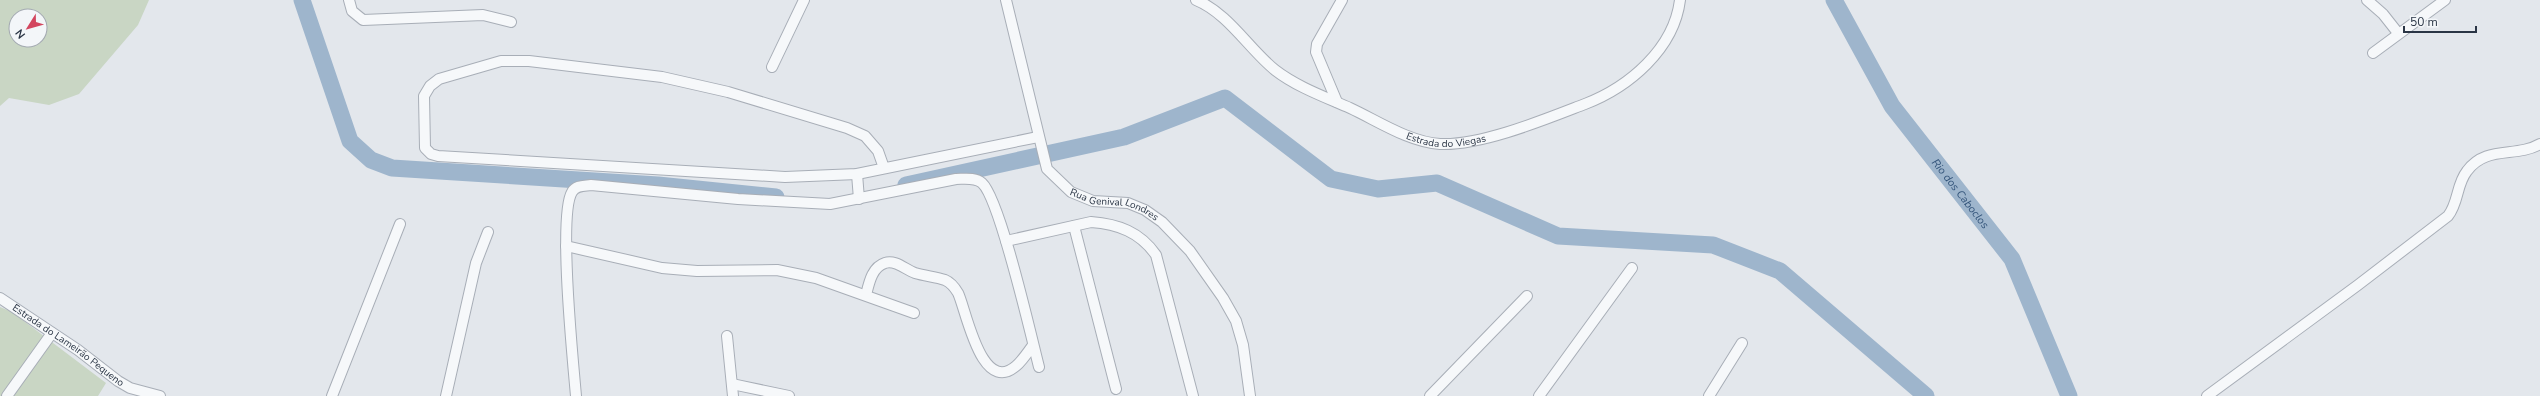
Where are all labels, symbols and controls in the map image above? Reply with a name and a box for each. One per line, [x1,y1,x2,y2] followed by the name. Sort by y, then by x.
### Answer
[8,8,48,48] north arrow
[2404,8,2476,34] scale bar
[2410,14,2438,30] text: 50 m
[12,26,29,42] text: N
[1404,129,1488,151] street label: Estrada do Viegas
[1929,155,1993,232] water label: Rio dos Caboclos
[1068,185,1162,225] street label: Rua Genival Londres
[9,301,127,390] street label: Estrada do Lameirão Pequeno

